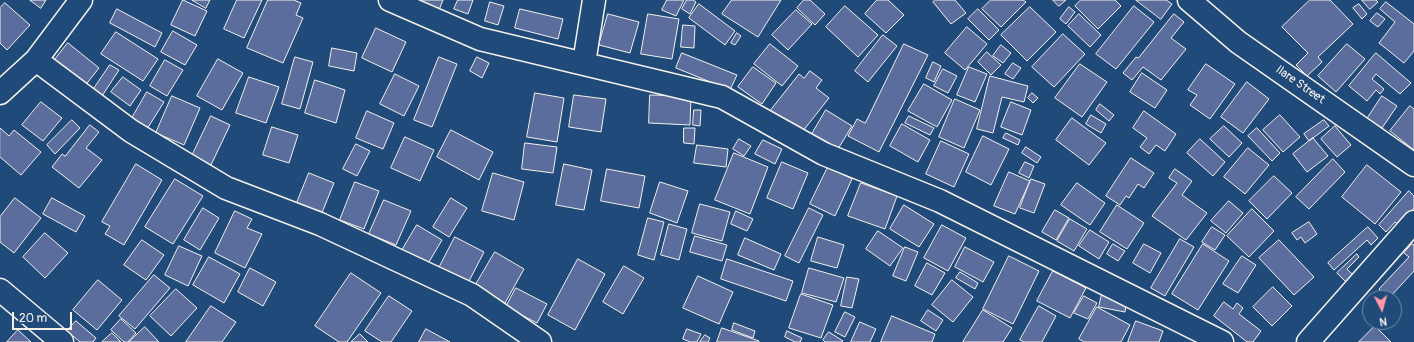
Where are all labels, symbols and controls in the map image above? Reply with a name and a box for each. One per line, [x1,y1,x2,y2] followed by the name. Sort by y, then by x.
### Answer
[1273,63,1327,107] street label: Ilare Street
[1362,290,1402,330] north arrow
[14,304,74,330] scale bar
[19,311,47,326] text: 20 m
[1379,315,1388,328] text: N

